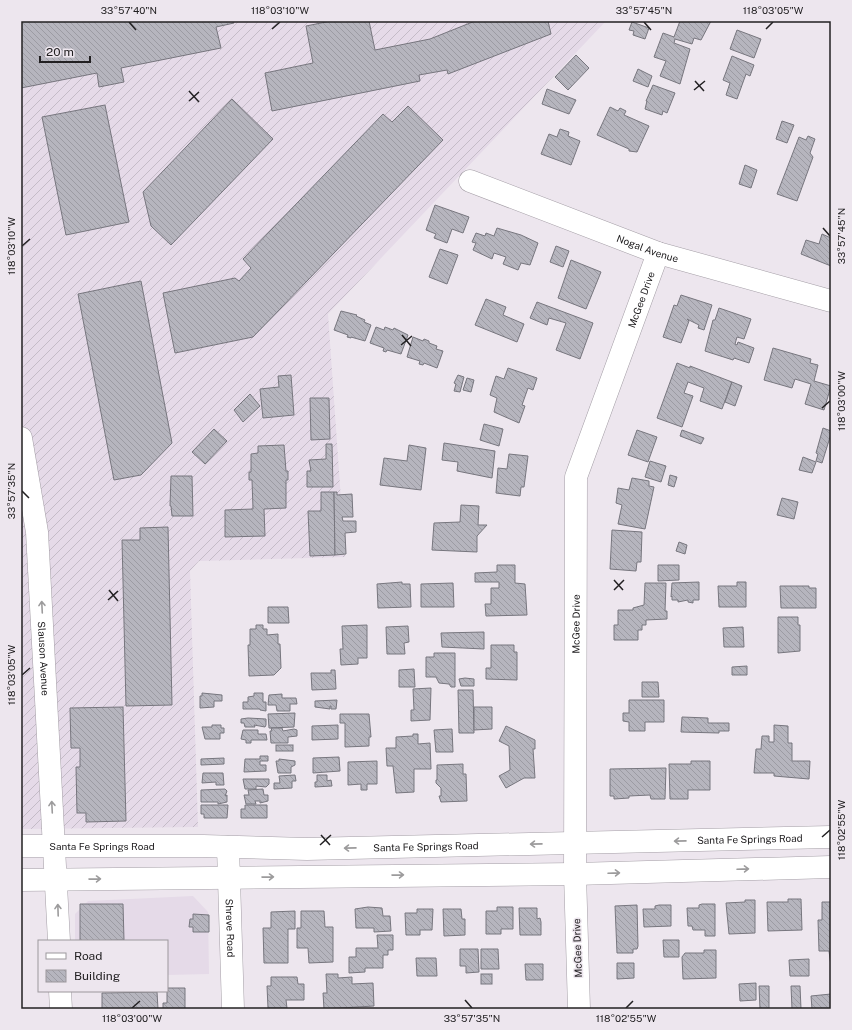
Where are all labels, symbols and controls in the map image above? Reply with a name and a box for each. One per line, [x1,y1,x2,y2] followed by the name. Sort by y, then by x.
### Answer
[101,4,157,16] text: 33°57'40"N
[251,4,309,16] text: 118°03'10"W
[616,4,672,16] text: 33°57'45"N
[743,4,804,16] text: 118°03'05"W
[40,38,90,64] scale bar
[46,45,74,59] text: 20 m
[835,208,847,264] text: 33°57'45"N
[5,217,17,275] text: 118°03'10"W
[615,232,680,264] street label: Nogal Avenue
[625,269,657,329] street label: McGee Drive
[835,371,847,431] text: 118°03'00"W
[5,463,17,519] text: 33°57'35"N
[570,594,582,654] street label: McGee Drive
[38,601,45,614] one-way arrow
[36,621,52,696] street label: Slauson Avenue
[5,644,17,705] text: 118°03'05"W
[835,799,847,860] text: 118°02'55"W
[49,801,56,814] one-way arrow
[697,832,803,846] street label: Santa Fe Springs Road
[674,837,687,845] one-way arrow
[373,839,479,853] street label: Santa Fe Springs Road
[49,840,155,852] street label: Santa Fe Springs Road
[530,840,543,848] one-way arrow
[344,844,357,852] one-way arrow
[736,866,749,873] one-way arrow
[607,869,620,877] one-way arrow
[391,871,404,879] one-way arrow
[261,873,274,881] one-way arrow
[88,875,101,883] one-way arrow
[224,898,237,957] street label: Shreve Road
[54,904,61,917] one-way arrow
[570,918,584,978] street label: McGee Drive
[38,940,168,992] legend
[74,949,102,963] text: Road
[74,969,120,983] text: Building
[102,1012,162,1024] text: 118°03'00"W
[444,1012,500,1024] text: 33°57'35"N
[596,1012,657,1024] text: 118°02'55"W

